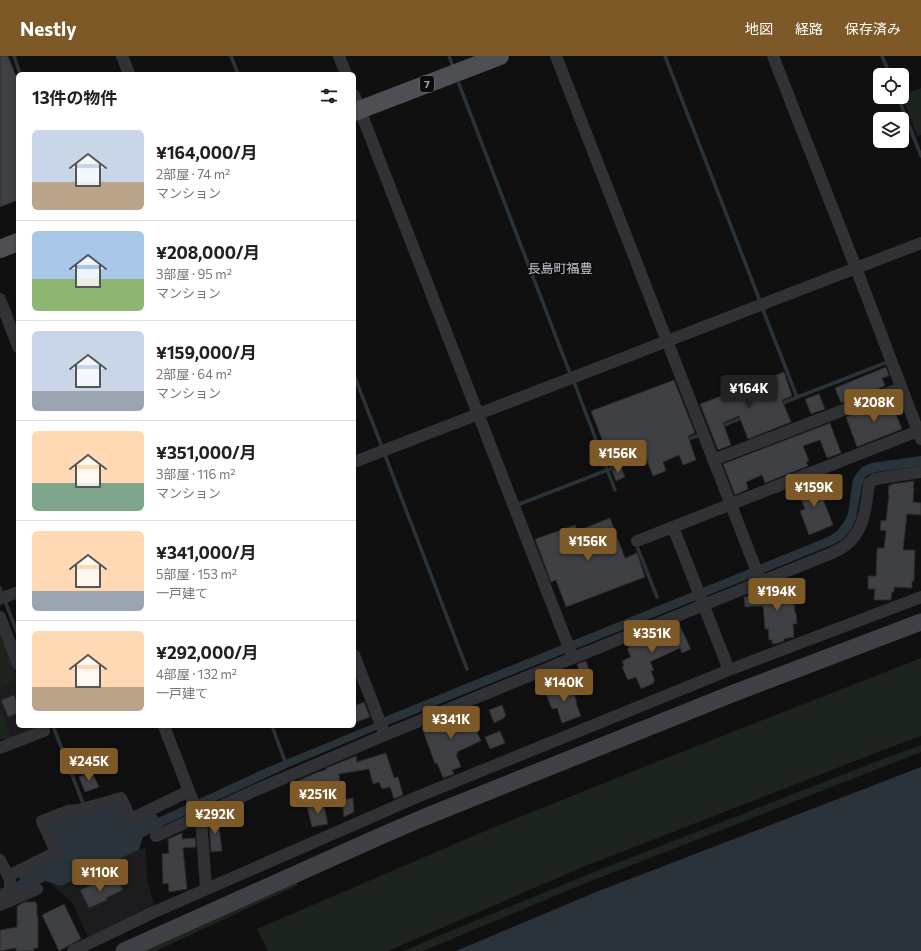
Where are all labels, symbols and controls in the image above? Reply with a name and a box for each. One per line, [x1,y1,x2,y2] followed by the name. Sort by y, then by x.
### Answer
[20,17,77,40] text: Nestly
[745,20,773,37] text: 地図
[795,20,823,37] text: 経路
[845,20,901,37] text: 保存済み
[873,68,909,148] map controls
[873,68,909,104] button: locate
[420,76,434,92] road number: 7
[318,85,340,107] icon: filters
[32,87,118,108] text: 13件の物件
[873,112,909,148] button: layers
[156,142,258,163] text: ¥164,000/月
[64,146,112,194] icon: home
[156,166,230,182] text: 2部屋 · 74 m²
[156,185,221,201] text: マンション
[156,242,260,263] text: ¥208,000/月
[64,247,112,295] icon: home
[527,260,593,276] district label: 長島町福豊
[156,266,232,282] text: 3部屋 · 95 m²
[156,285,221,301] text: マンション
[156,342,257,363] text: ¥159,000/月
[64,347,112,395] icon: home
[156,366,232,382] text: 2部屋 · 64 m²
[721,375,777,409] pin: ¥164K
[729,380,769,396] text: ¥164K
[156,385,221,401] text: マンション
[846,389,902,423] pin: ¥208K
[853,394,895,410] text: ¥208K
[590,440,646,474] pin: ¥156K
[156,442,257,463] text: ¥351,000/月
[599,445,637,461] text: ¥156K
[64,447,112,495] icon: home
[156,466,236,482] text: 3部屋 · 116 m²
[786,474,842,508] pin: ¥159K
[795,479,833,495] text: ¥159K
[156,485,221,501] text: マンション
[560,528,616,562] pin: ¥156K
[569,533,607,549] text: ¥156K
[156,542,257,563] text: ¥341,000/月
[64,547,112,595] icon: home
[156,566,237,582] text: 5部屋 · 153 m²
[749,578,805,612] pin: ¥194K
[757,583,797,599] text: ¥194K
[156,585,208,601] text: 一戸建て
[624,620,680,654] pin: ¥351K
[633,625,671,641] text: ¥351K
[156,642,259,663] text: ¥292,000/月
[64,647,112,695] icon: home
[156,666,237,682] text: 4部屋 · 132 m²
[536,669,592,703] pin: ¥140K
[544,674,584,690] text: ¥140K
[156,685,208,701] text: 一戸建て
[423,706,479,740] pin: ¥341K
[432,711,470,727] text: ¥341K
[61,748,117,782] pin: ¥245K
[69,753,109,769] text: ¥245K
[290,781,346,815] pin: ¥251K
[299,786,337,802] text: ¥251K
[187,801,243,835] pin: ¥292K
[195,806,235,822] text: ¥292K
[72,859,128,893] pin: ¥110K
[81,864,119,880] text: ¥110K

